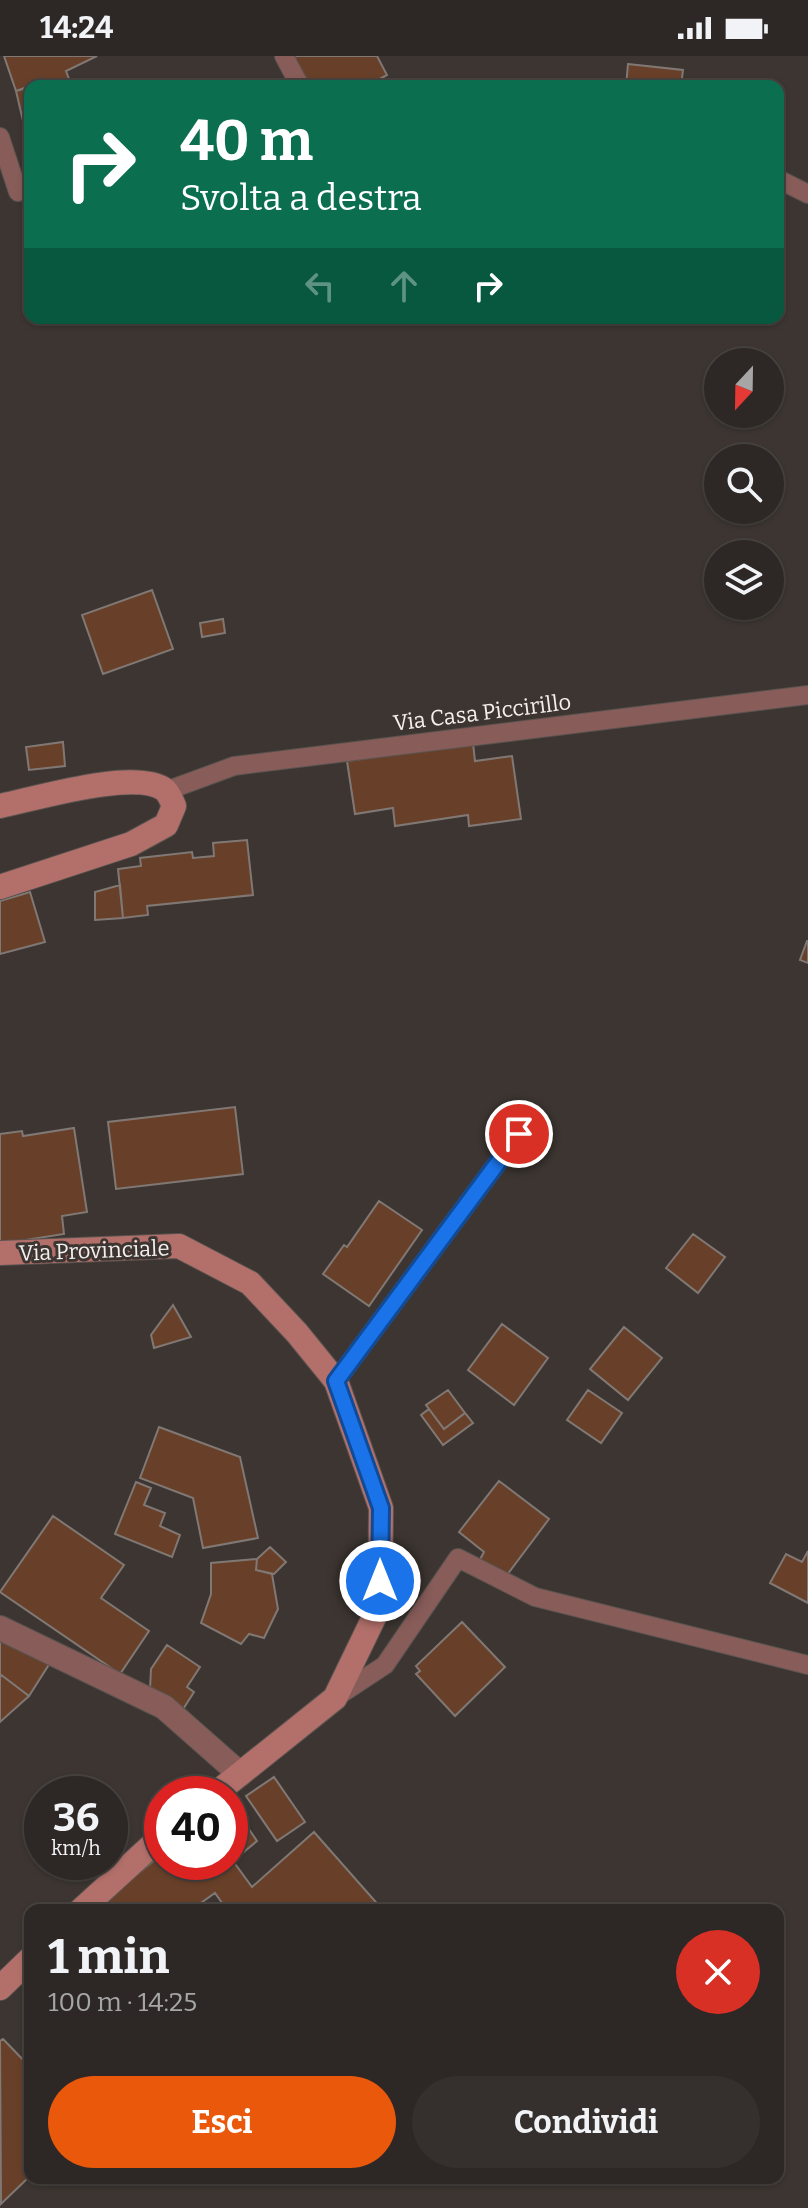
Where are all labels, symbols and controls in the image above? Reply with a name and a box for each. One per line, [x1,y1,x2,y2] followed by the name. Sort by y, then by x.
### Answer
[40,10,113,46] text: 14:24
[180,108,313,175] text: 40 m
[48,112,152,216] icon: right
[180,176,422,220] text: Svolta a destra
[298,264,342,308] icon: left
[382,264,426,308] icon: ahead
[466,264,510,308] icon: right
[704,348,784,428] north arrow
[704,348,784,620] map controls
[704,444,784,524] button: search
[704,540,784,620] button: layers
[392,688,572,737] street label: Via Casa Piccirillo
[485,1100,553,1168] pin
[497,1112,541,1156] icon: arrive
[18,1234,170,1267] street label: Via Provinciale
[338,1539,422,1623] position arrow
[144,1776,248,1880] speed limit sign: 40
[53,1794,99,1842] text: 36
[51,1836,101,1860] text: km/h
[48,1928,169,1986] text: 1 min
[676,1930,760,2014] button: close
[48,1987,197,2018] text: 100 m · 14:25
[48,2076,396,2168] button: Esci
[412,2076,760,2168] button: Condividi

